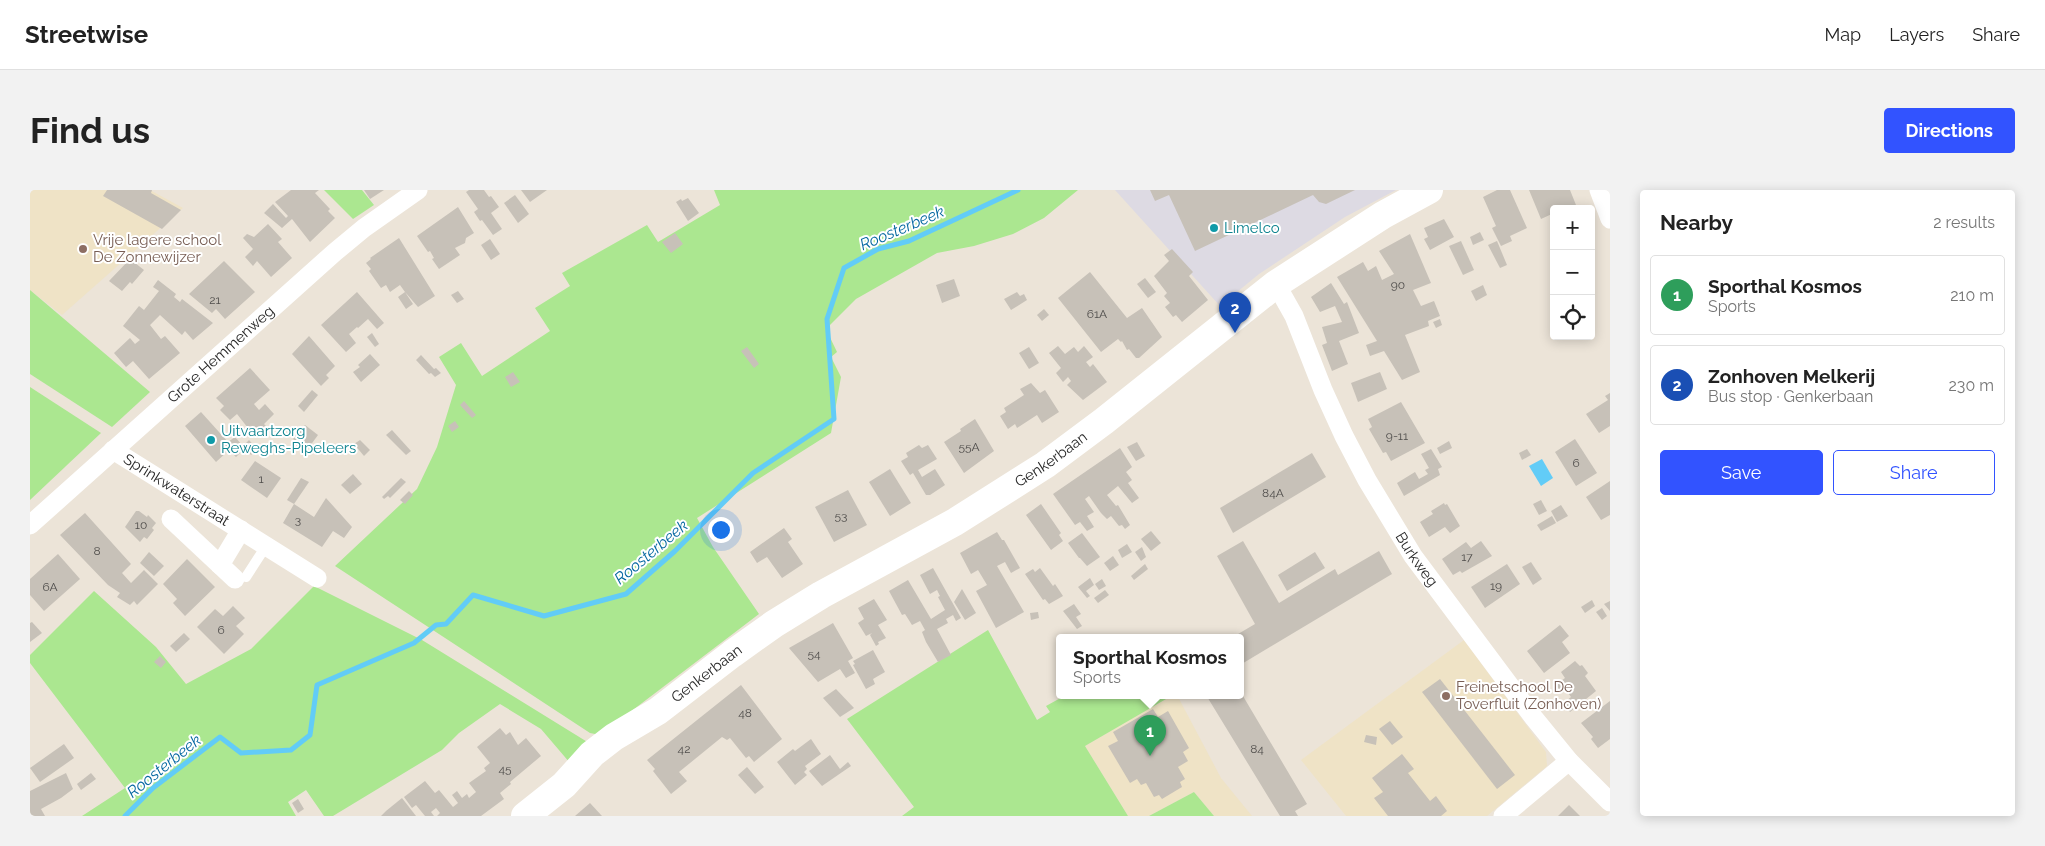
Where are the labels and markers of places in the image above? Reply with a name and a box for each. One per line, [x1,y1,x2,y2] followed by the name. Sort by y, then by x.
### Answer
[1224,219,1280,237] place label: Limelco
[1208,222,1220,234] marker: Limelco
[93,231,222,266] place label: Vrije lagere school De Zonnewijzer
[77,243,89,255] marker: Vrije lagere school De Zonnewijzer
[1219,292,1251,333] pin: 2
[221,422,356,457] place label: Uitvaartzorg Reweghs-Pipeleers
[205,434,217,446] marker: Uitvaartzorg Reweghs-Pipeleers
[1456,678,1601,713] place label: Freinetschool De Toverfluit (Zonhoven)
[1440,690,1452,702] marker: Freinetschool De Toverfluit (Zonhoven)
[1134,715,1166,756] pin: 1

